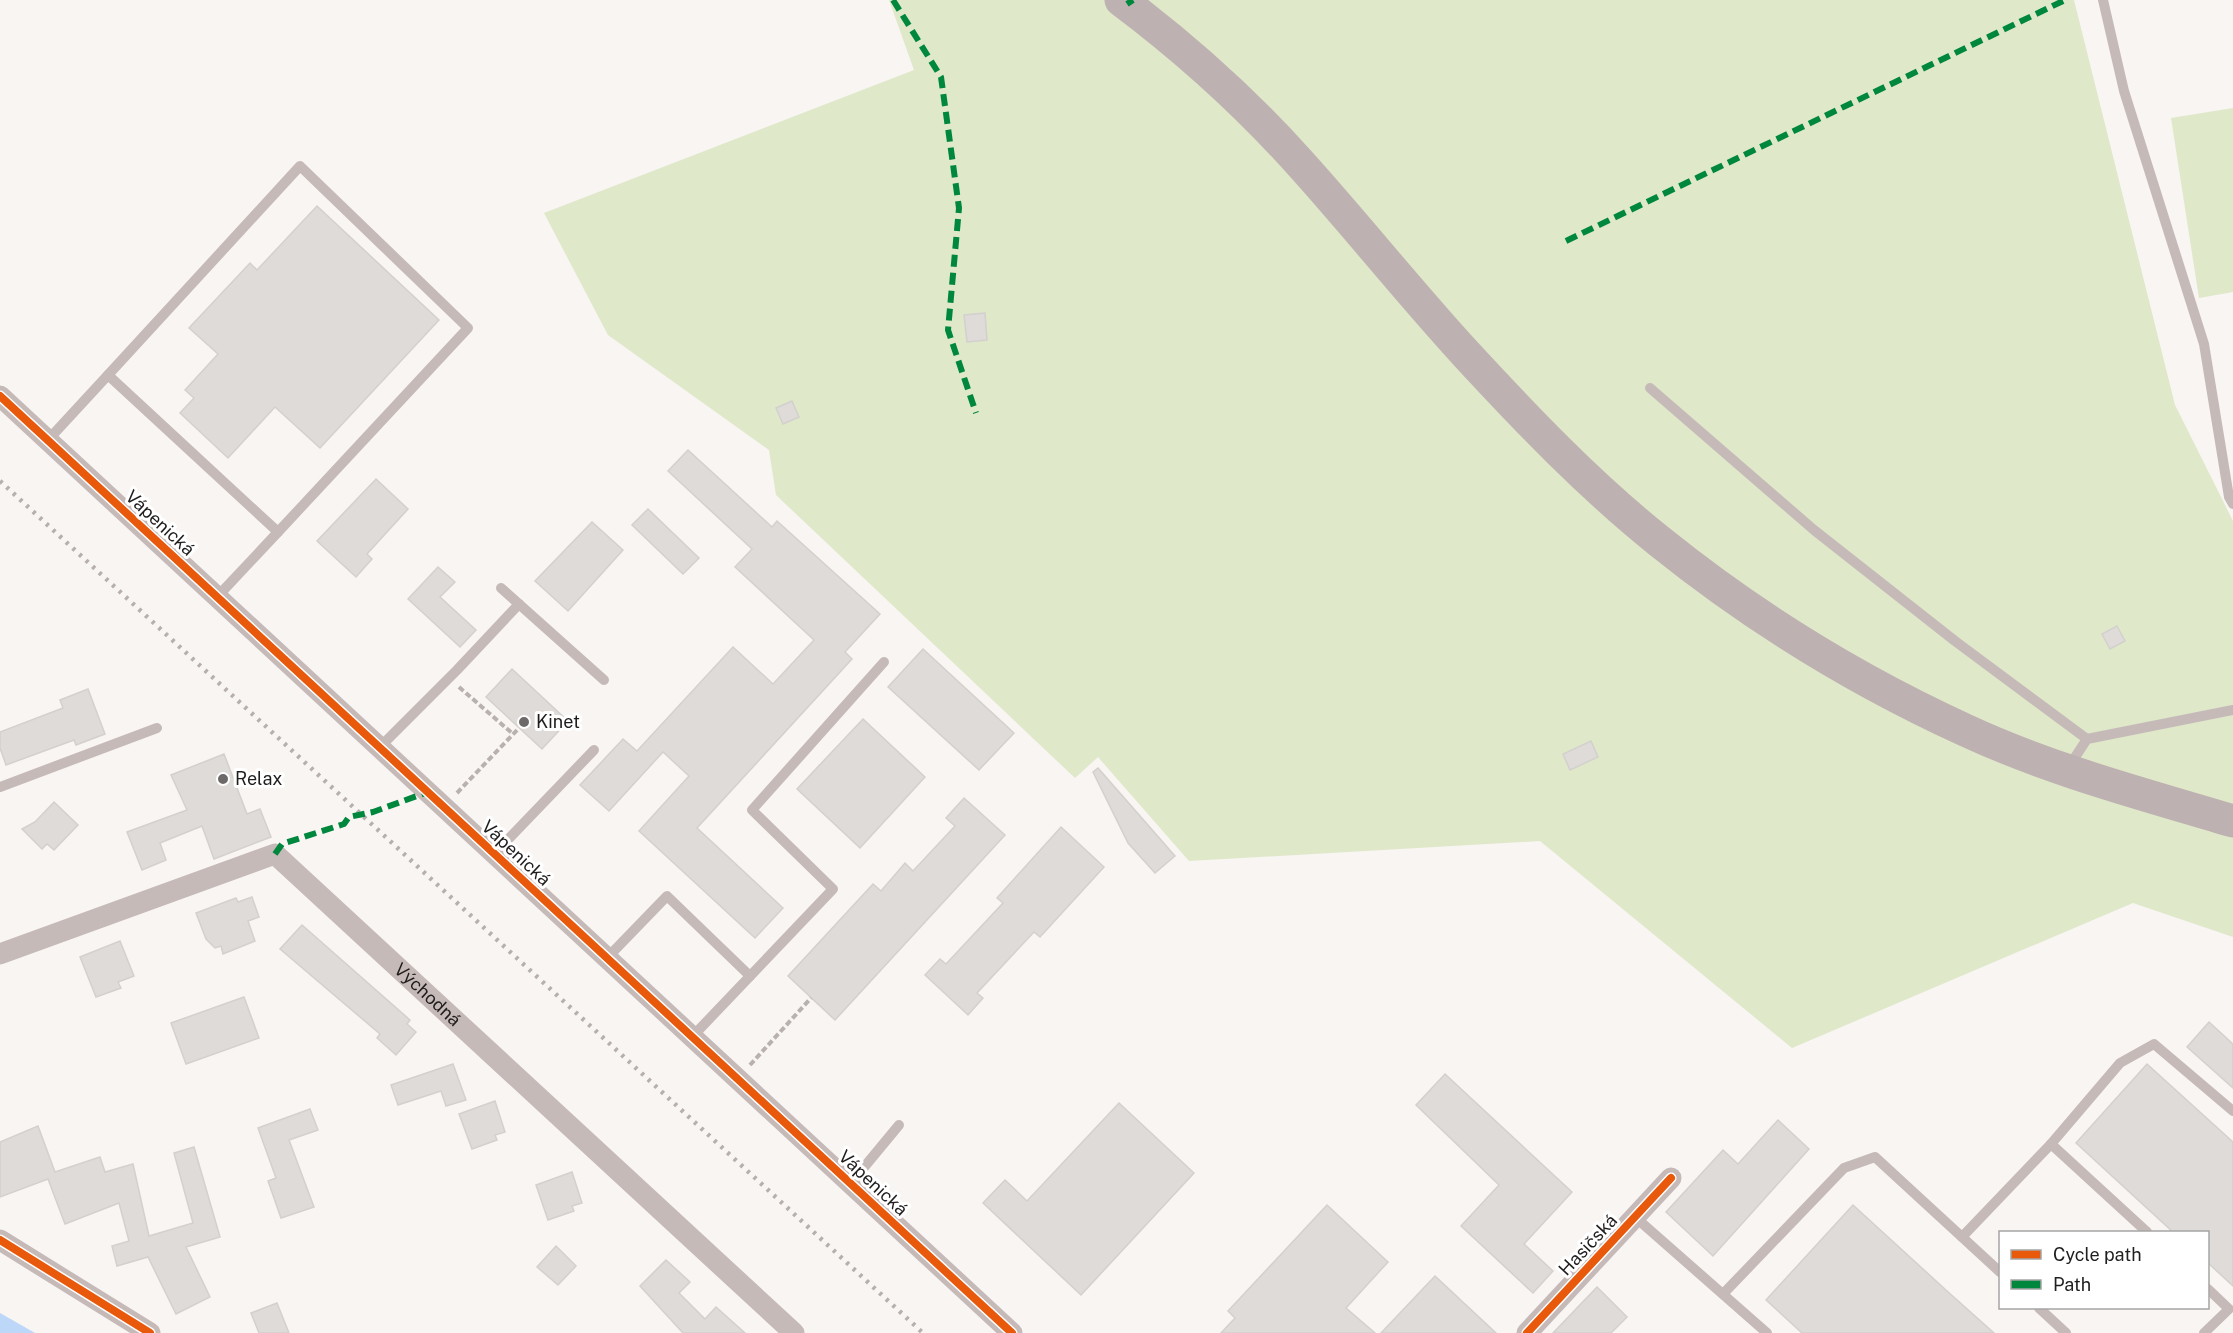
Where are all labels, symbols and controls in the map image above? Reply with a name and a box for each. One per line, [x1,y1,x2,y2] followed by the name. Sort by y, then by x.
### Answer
[122,485,199,560] street label: Vápenická
[536,711,580,732] place label: Kinet
[517,715,531,729] marker: Kinet
[235,768,282,789] place label: Relax
[216,772,230,786] marker: Relax
[478,815,555,890] street label: Vápenická
[390,958,465,1030] street label: Východná
[835,1145,912,1220] street label: Vápenická
[1554,1210,1621,1280] street label: Hasičská
[1999,1231,2209,1309] legend
[2053,1244,2142,1265] text: Cycle path
[2053,1274,2091,1295] text: Path

